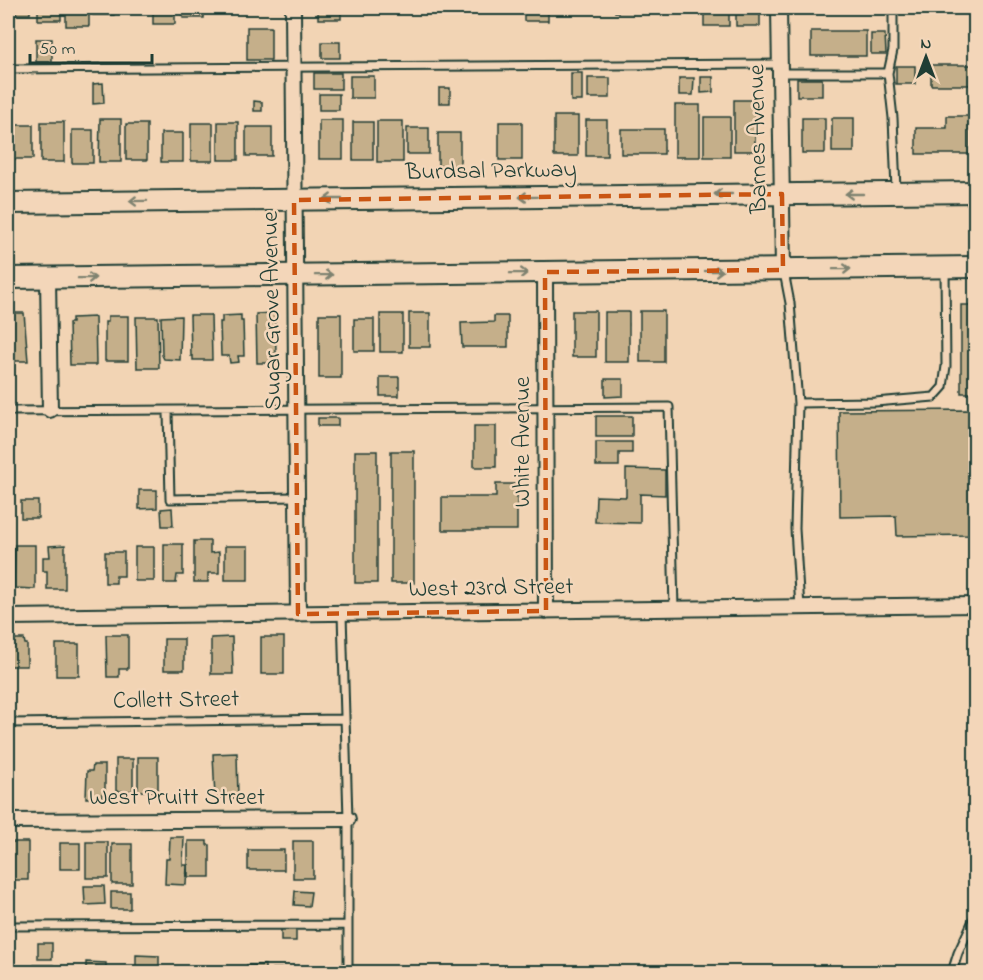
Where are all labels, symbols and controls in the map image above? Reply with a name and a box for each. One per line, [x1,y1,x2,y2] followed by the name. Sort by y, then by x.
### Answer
[30,27,152,65] scale bar
[896,27,956,87] north arrow
[921,32,932,56] text: N
[39,37,76,63] text: 50 m
[740,64,778,215] street label: Barnes Avenue
[404,153,577,192] street label: Burdsal Parkway
[714,188,734,200] one-way arrow
[845,188,865,199] one-way arrow
[519,191,539,203] one-way arrow
[324,194,344,205] one-way arrow
[129,196,149,207] one-way arrow
[254,211,292,411] street label: Sugar Grove Avenue
[831,263,851,275] one-way arrow
[703,265,723,277] one-way arrow
[508,267,528,279] one-way arrow
[313,269,333,281] one-way arrow
[76,272,96,284] one-way arrow
[506,376,541,507] street label: White Avenue
[408,570,574,608] street label: West 23rd Street
[113,682,239,720] street label: Collett Street
[89,781,265,816] street label: West Pruitt Street

